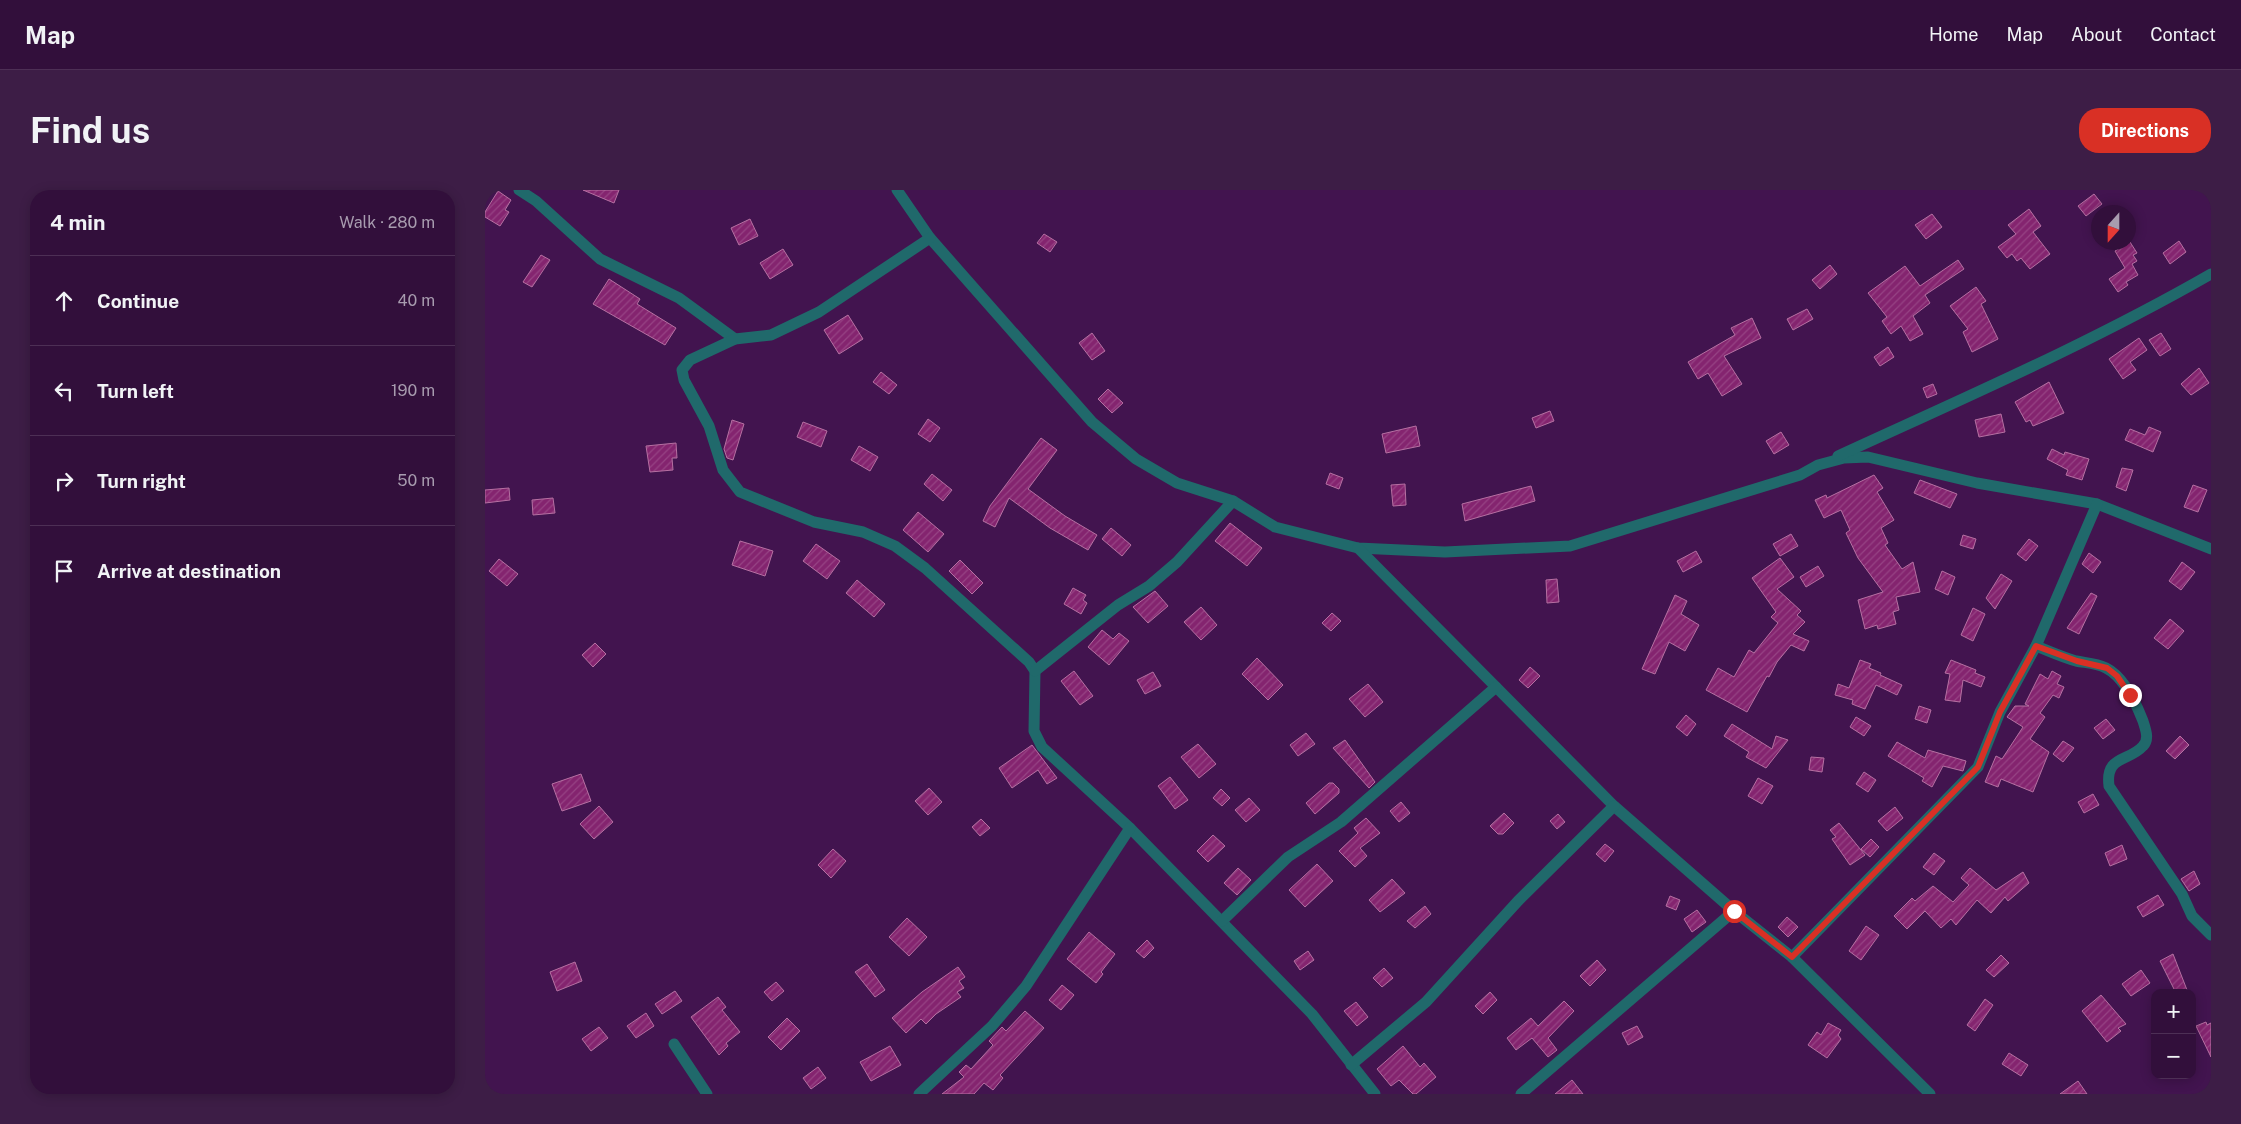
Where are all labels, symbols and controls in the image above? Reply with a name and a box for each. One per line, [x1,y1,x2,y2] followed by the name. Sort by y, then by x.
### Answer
[25,21,75,49] text: Map
[1929,24,1979,45] text: Home
[2007,24,2043,45] text: Map
[2071,24,2122,45] text: About
[2150,24,2216,45] text: Contact
[2079,108,2211,153] button: Directions
[30,110,150,151] text: Find us
[2091,205,2136,250] north arrow
[50,210,105,235] text: 4 min
[339,213,435,232] text: Walk · 280 m
[50,287,78,315] icon: ahead
[97,290,179,312] text: Continue
[397,291,435,310] text: 40 m
[50,377,78,405] icon: left
[97,380,174,402] text: Turn left
[391,381,435,400] text: 190 m
[50,467,78,495] icon: right
[97,470,186,492] text: Turn right
[397,471,435,490] text: 50 m
[50,557,78,585] icon: arrive
[97,560,281,582] text: Arrive at destination
[2119,684,2142,707] route end
[1723,900,1746,923] route start
[2151,989,2196,1079] map controls
[2151,989,2196,1034] button: +
[2151,1034,2196,1079] button: −

